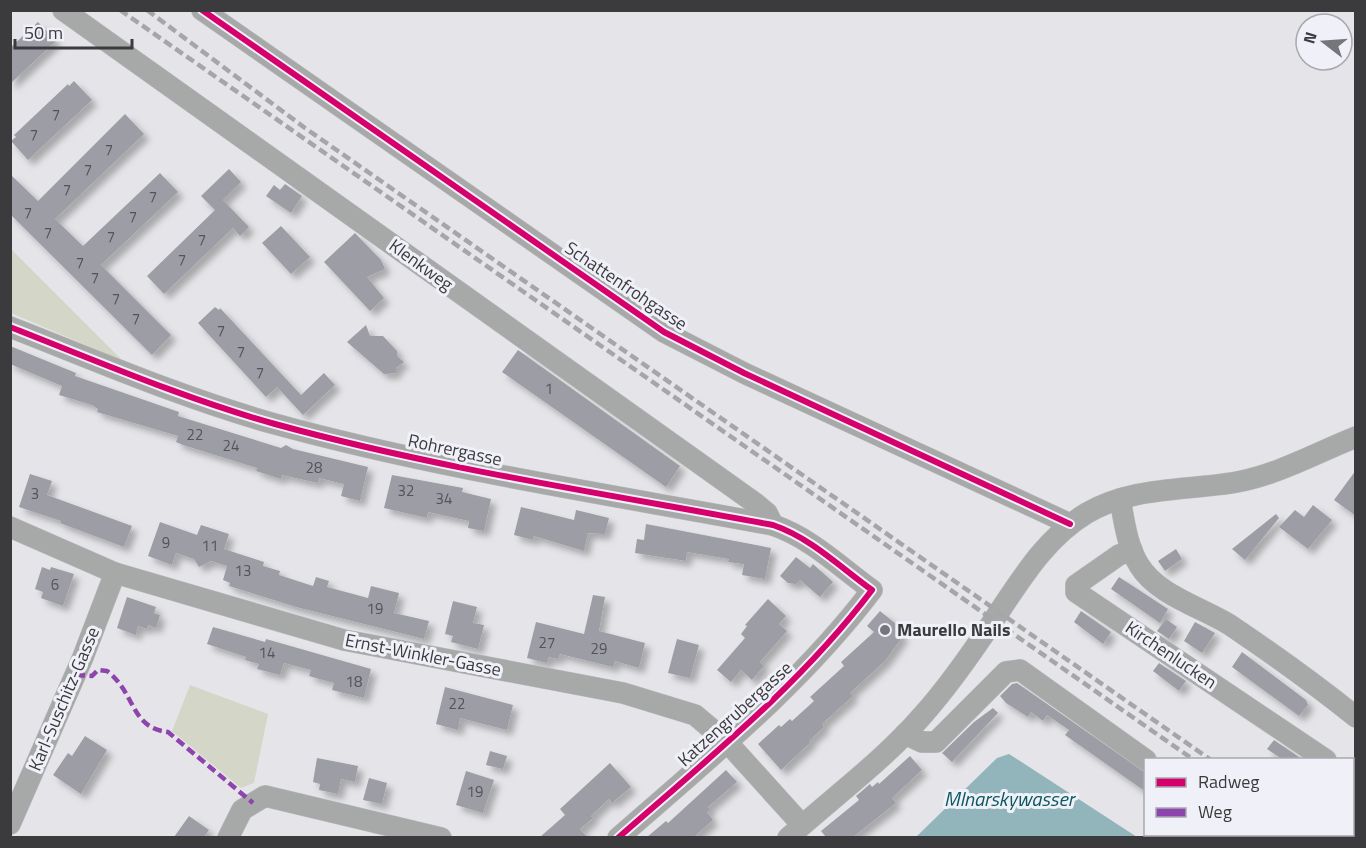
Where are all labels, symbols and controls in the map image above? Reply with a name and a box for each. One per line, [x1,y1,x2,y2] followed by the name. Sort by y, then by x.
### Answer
[15,12,132,50] scale bar
[1294,12,1354,72] north arrow
[24,19,63,46] text: 50 m
[1297,29,1323,46] text: N
[52,103,60,126] house number: 7
[30,123,38,146] house number: 7
[105,138,113,161] house number: 7
[84,158,92,181] house number: 7
[63,178,71,201] house number: 7
[149,185,157,208] house number: 7
[24,201,32,224] house number: 7
[129,205,137,228] house number: 7
[44,221,52,244] house number: 7
[107,225,115,248] house number: 7
[198,228,206,251] house number: 7
[384,232,459,297] street label: Klenkweg
[559,234,693,337] street label: Schattenfrohgasse
[178,248,186,271] house number: 7
[76,251,84,274] house number: 7
[91,266,99,289] house number: 7
[112,287,120,310] house number: 7
[132,307,140,330] house number: 7
[217,319,225,342] house number: 7
[237,340,245,363] house number: 7
[256,361,264,384] house number: 7
[545,377,553,400] house number: 1
[187,423,203,446] house number: 22
[406,426,505,473] street label: Rohrergasse
[223,434,239,457] house number: 24
[306,456,322,479] house number: 28
[398,479,414,502] house number: 32
[31,482,39,505] house number: 3
[436,487,452,510] house number: 34
[162,531,170,554] house number: 9
[202,534,218,557] house number: 11
[235,559,251,582] house number: 13
[51,573,59,596] house number: 6
[367,597,383,620] house number: 19
[1120,614,1222,695] street label: Kirchenlucken
[897,616,1010,643] place label: Maurello Nails
[21,623,106,775] street label: Karl-Suschitz-Gasse
[878,623,892,637] marker: Maurello Nails
[343,626,503,683] street label: Ernst-Winkler-Gasse
[539,631,555,654] house number: 27
[591,637,607,660] house number: 29
[259,641,275,664] house number: 14
[671,655,798,773] street label: Katzengrubergasse
[346,670,362,693] house number: 18
[449,692,465,715] house number: 22
[1144,758,1354,836] legend
[1198,768,1260,795] text: Radweg
[467,780,483,803] house number: 19
[944,783,1077,814] water label: Mlnarskywasser
[1198,798,1232,825] text: Weg

